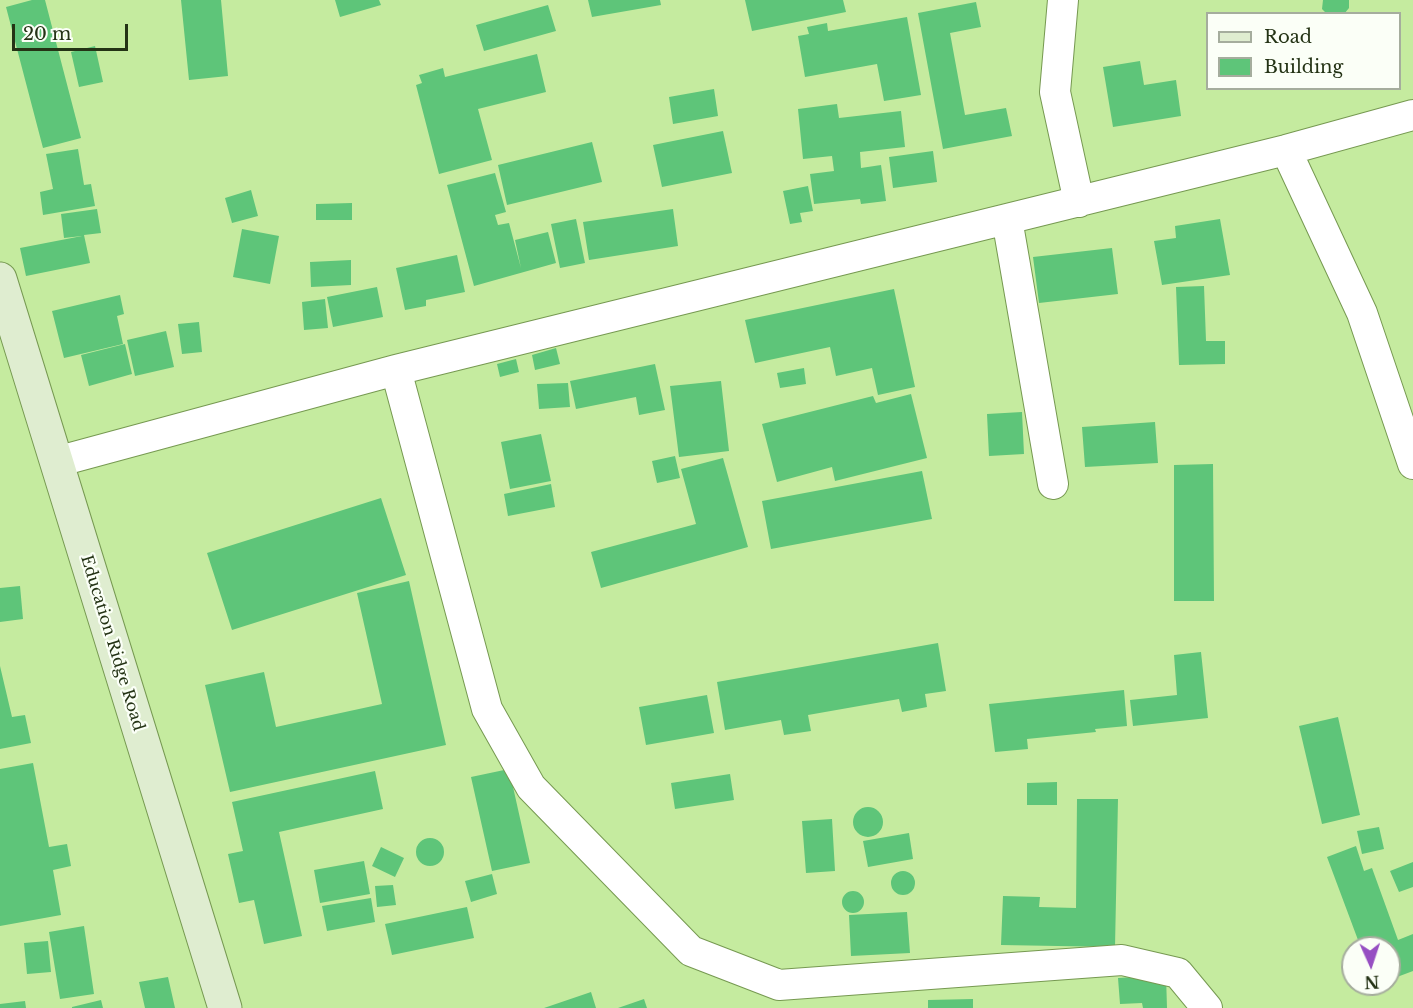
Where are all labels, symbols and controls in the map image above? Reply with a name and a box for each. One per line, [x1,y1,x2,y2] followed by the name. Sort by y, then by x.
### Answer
[15,12,130,50] scale bar
[1206,12,1401,90] legend
[23,23,71,45] text: 20 m
[1264,26,1312,48] text: Road
[1264,56,1343,78] text: Building
[76,553,148,733] street label: Education Ridge Road
[1341,936,1401,996] north arrow
[1364,972,1380,992] text: N

